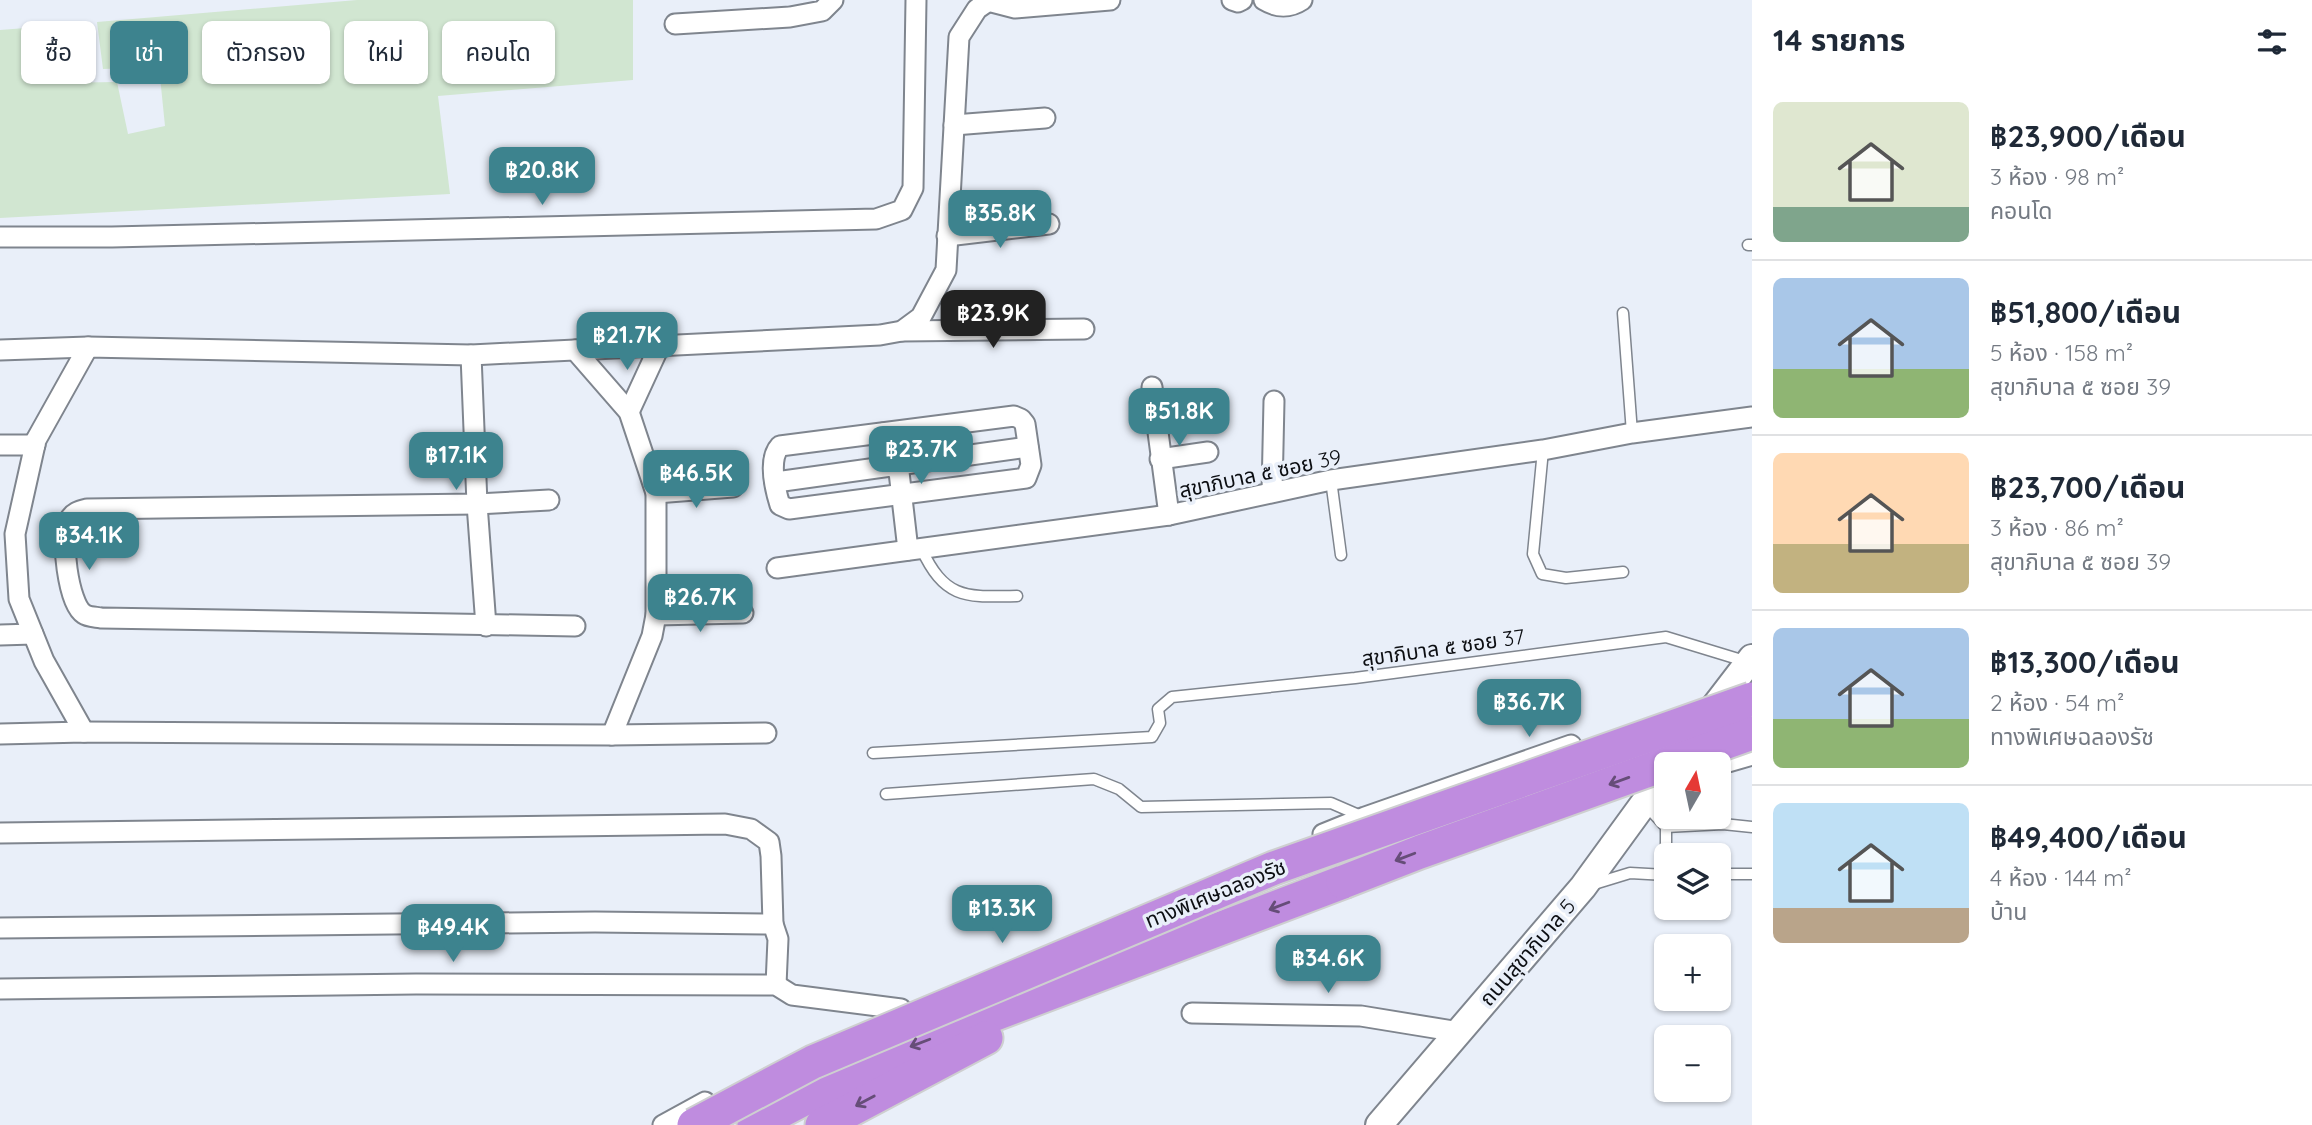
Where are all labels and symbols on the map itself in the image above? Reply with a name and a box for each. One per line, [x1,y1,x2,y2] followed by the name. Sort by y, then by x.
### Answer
[485,148,599,207] pin: ฿20.8K
[943,190,1057,250] pin: ฿35.8K
[936,290,1050,350] pin: ฿23.9K
[570,312,684,372] pin: ฿21.7K
[1122,388,1236,448] pin: ฿51.8K
[864,426,978,486] pin: ฿23.7K
[399,433,513,492] pin: ฿17.1K
[1176,443,1344,504] street label: สุขาภิบาล ๕ ซอย 39
[639,450,753,510] pin: ฿46.5K
[32,512,146,572] pin: ฿34.1K
[643,574,757,634] pin: ฿26.7K
[1360,623,1527,672] street label: สุขาภิบาล ๕ ซอย 37
[1472,680,1586,739] pin: ฿36.7K
[1654,752,1731,830] north arrow
[1608,776,1630,788] one-way arrow
[1394,852,1416,865] one-way arrow
[1141,853,1289,933] street label: ทางพิเศษฉลองรัช
[945,886,1059,945] pin: ฿13.3K
[1473,893,1581,1012] street label: ถนนสุขาภิบาล 5
[1269,900,1290,913] one-way arrow
[396,904,510,964] pin: ฿49.4K
[1271,936,1385,995] pin: ฿34.6K
[910,1037,931,1050] one-way arrow
[856,1094,876,1108] one-way arrow

